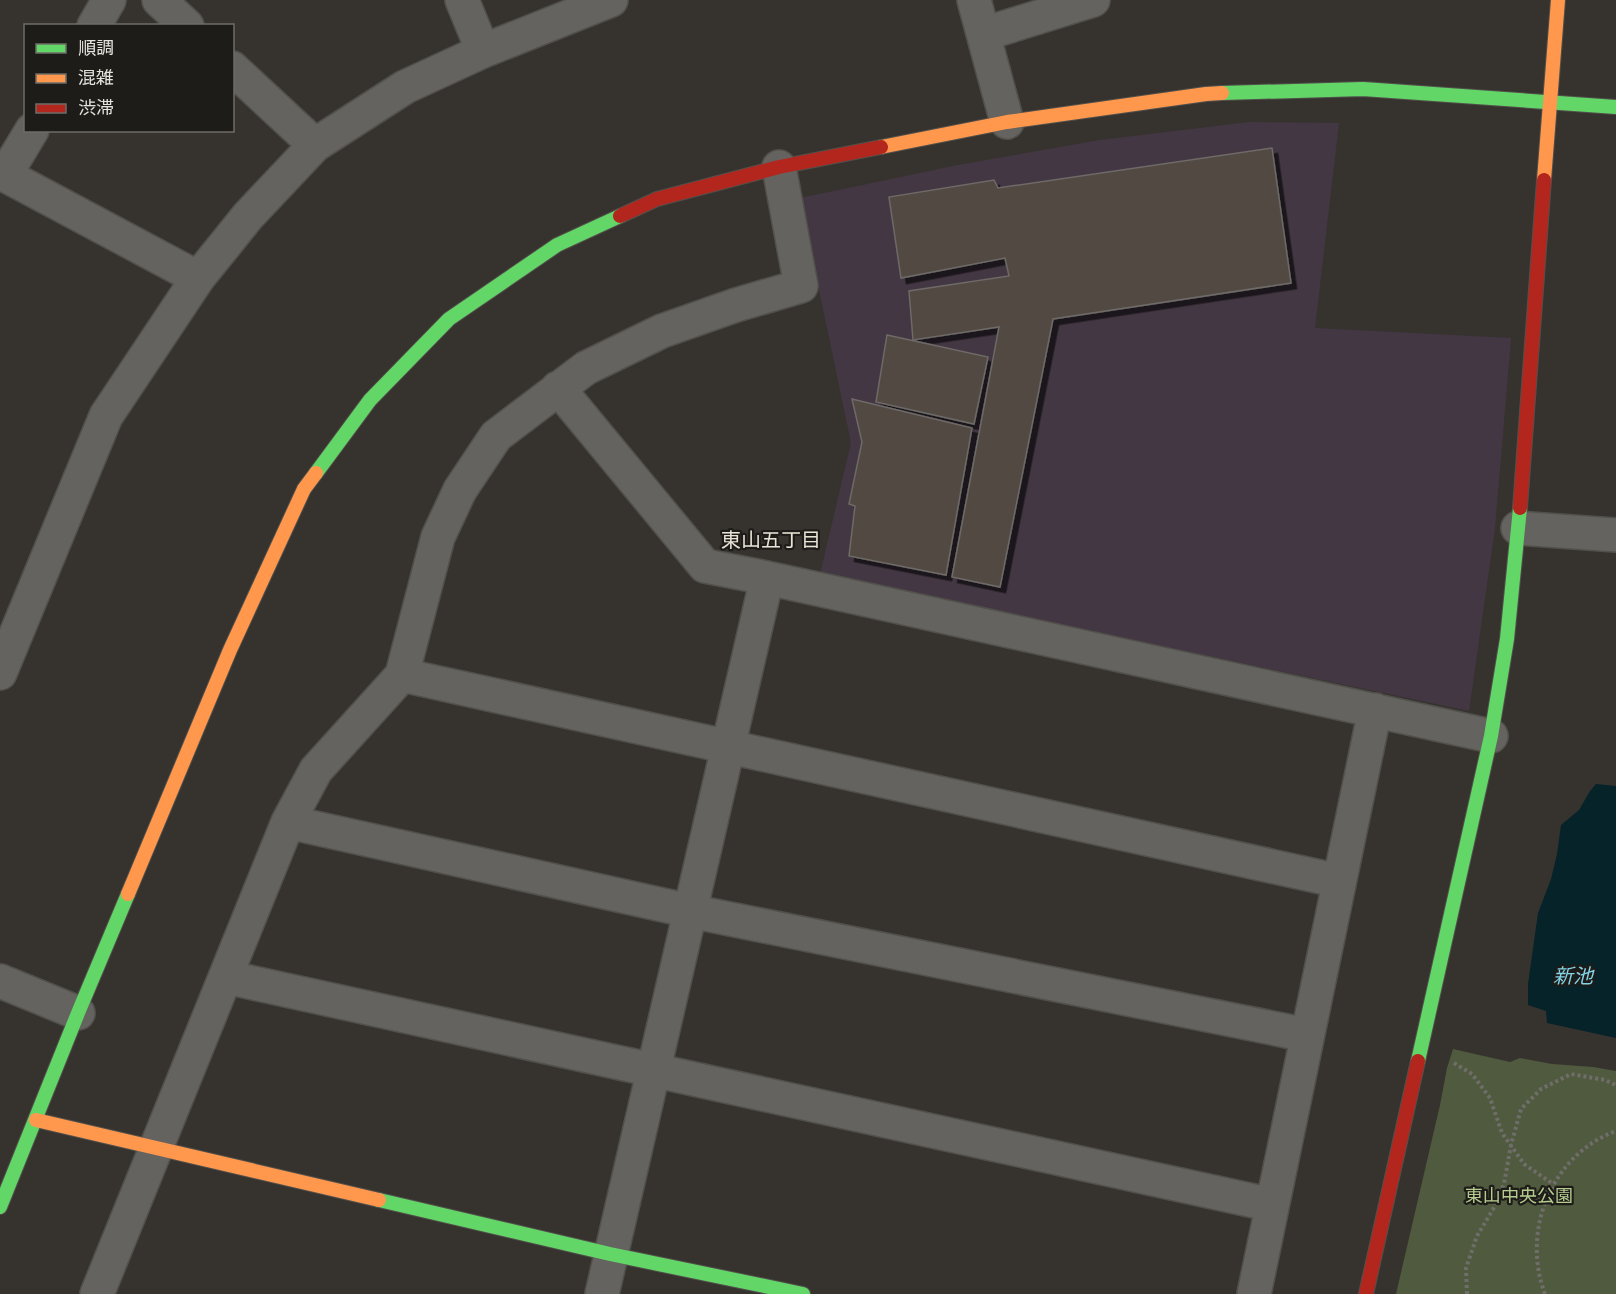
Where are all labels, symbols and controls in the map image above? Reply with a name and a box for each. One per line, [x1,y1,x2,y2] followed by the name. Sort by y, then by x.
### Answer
[24,24,234,132] legend
[78,37,114,58] text: 順調
[78,67,114,88] text: 混雑
[78,97,114,118] text: 渋滞
[721,528,821,551] district label: 東山五丁目
[1553,964,1595,987] water label: 新池
[1465,1185,1573,1206] park label: 東山中央公園

